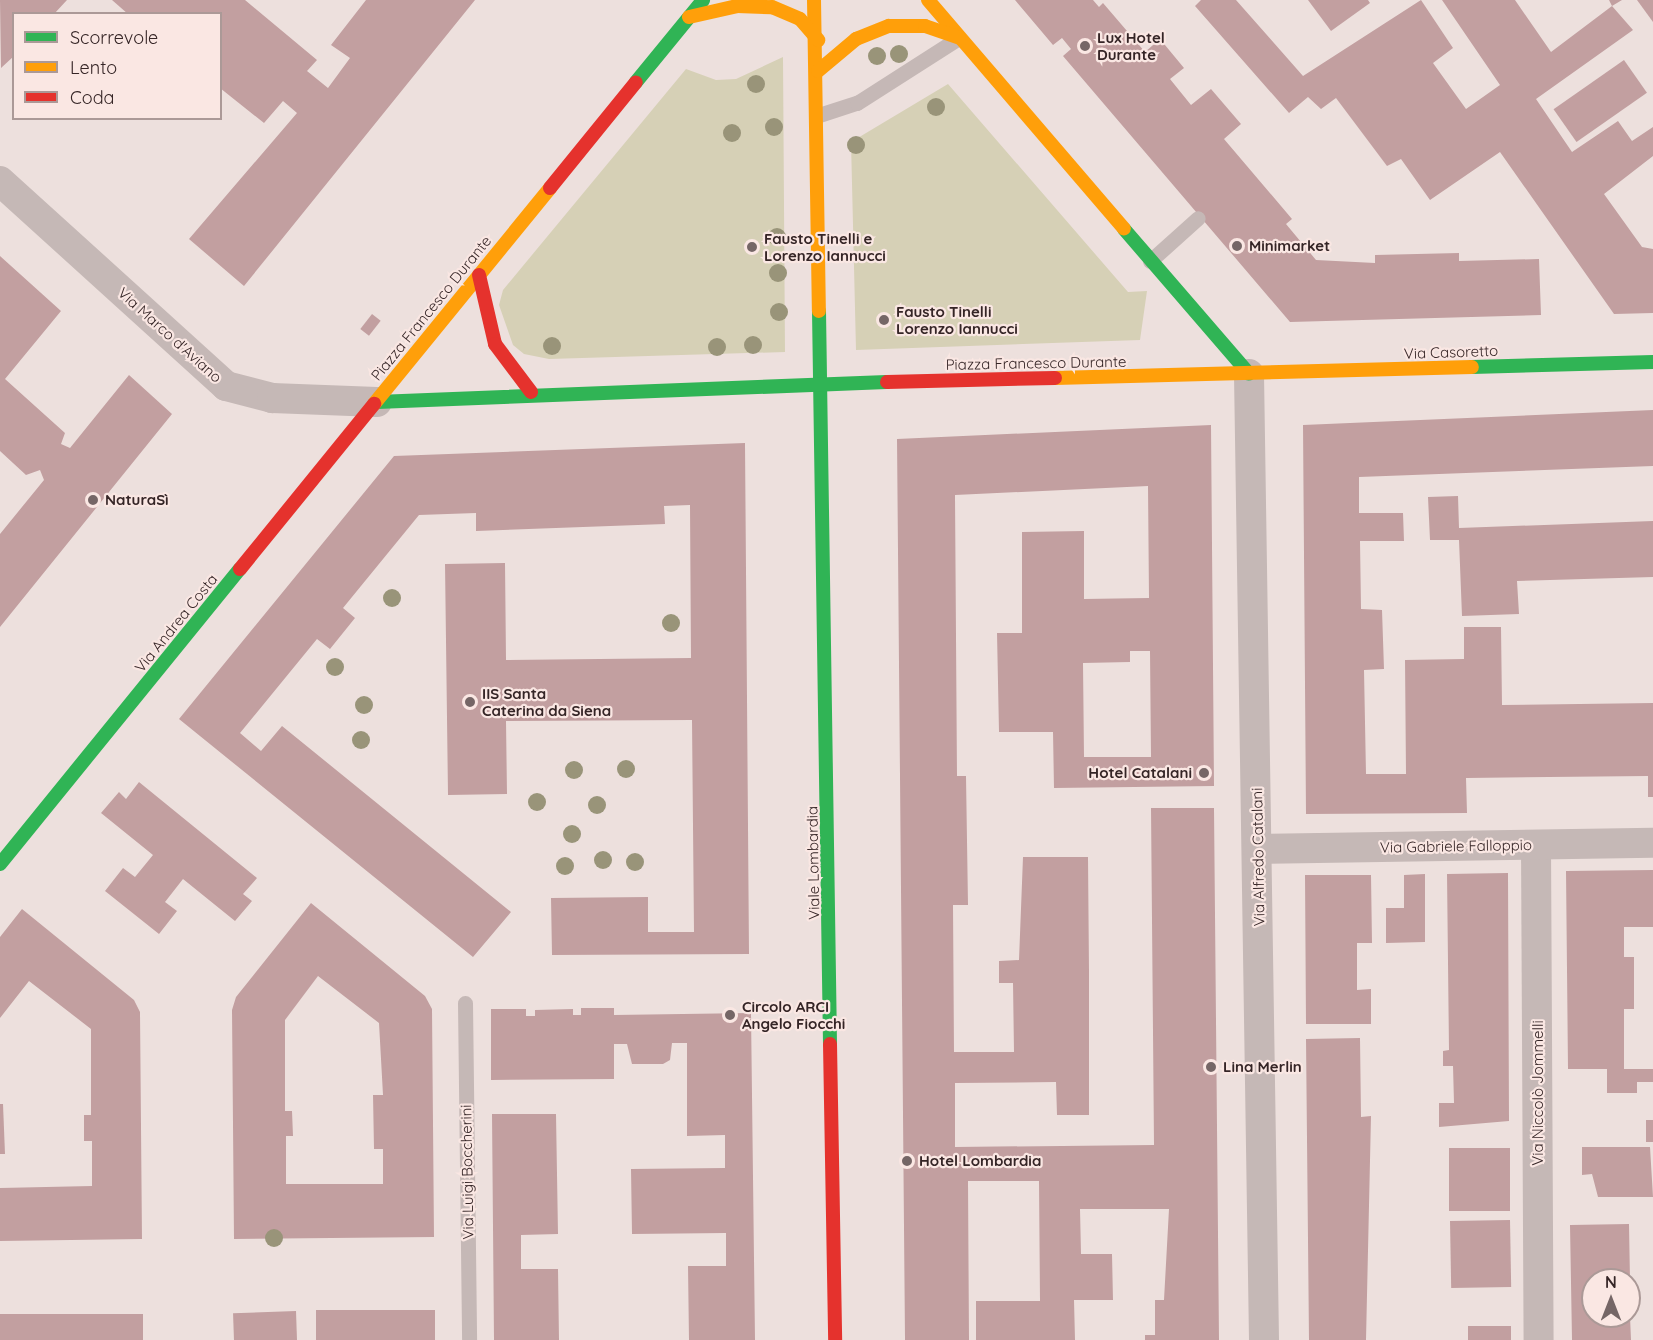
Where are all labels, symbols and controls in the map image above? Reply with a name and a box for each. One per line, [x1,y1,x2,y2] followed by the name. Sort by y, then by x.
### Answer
[12,12,222,120] legend
[70,26,158,49] text: Scorrevole
[1097,28,1165,63] place label: Lux Hotel Durante
[1078,39,1092,53] marker: Lux Hotel Durante
[70,56,117,79] text: Lento
[70,86,114,109] text: Coda
[764,229,886,264] place label: Fausto Tinelli e Lorenzo Iannucci
[367,232,495,384] street label: Piazza Francesco Durante
[1249,237,1330,255] place label: Minimarket
[1230,239,1244,253] marker: Minimarket
[745,240,759,254] marker: Fausto Tinelli e Lorenzo Iannucci
[114,284,226,386] street label: Via Marco d'Aviano
[896,302,1018,337] place label: Fausto Tinelli Lorenzo Iannucci
[877,313,891,327] marker: Fausto Tinelli Lorenzo Iannucci
[1404,341,1498,363] street label: Via Casoretto
[945,352,1127,374] street label: Piazza Francesco Durante
[105,491,169,509] place label: NaturaSì
[86,493,100,507] marker: NaturaSì
[131,570,221,676] street label: Via Andrea Costa
[482,684,611,719] place label: IIS Santa Caterina da Siena
[463,695,477,709] marker: IIS Santa Caterina da Siena
[1088,764,1192,782] place label: Hotel Catalani
[1197,766,1211,780] marker: Hotel Catalani
[1248,788,1268,926] street label: Via Alfredo Catalani
[803,806,823,920] street label: Viale Lombardia
[1380,836,1532,856] street label: Via Gabriele Falloppio
[742,997,845,1032] place label: Circolo ARCI Angelo Fiocchi
[723,1008,737,1022] marker: Circolo ARCI Angelo Fiocchi
[1529,1020,1547,1166] street label: Via Niccolò Jommelli
[1223,1058,1302,1076] place label: Lina Merlin
[1204,1060,1218,1074] marker: Lina Merlin
[457,1104,477,1240] street label: Via Luigi Boccherini
[919,1152,1041,1170] place label: Hotel Lombardia
[900,1154,914,1168] marker: Hotel Lombardia
[1581,1268,1641,1328] north arrow
[1605,1272,1617,1292] text: N

